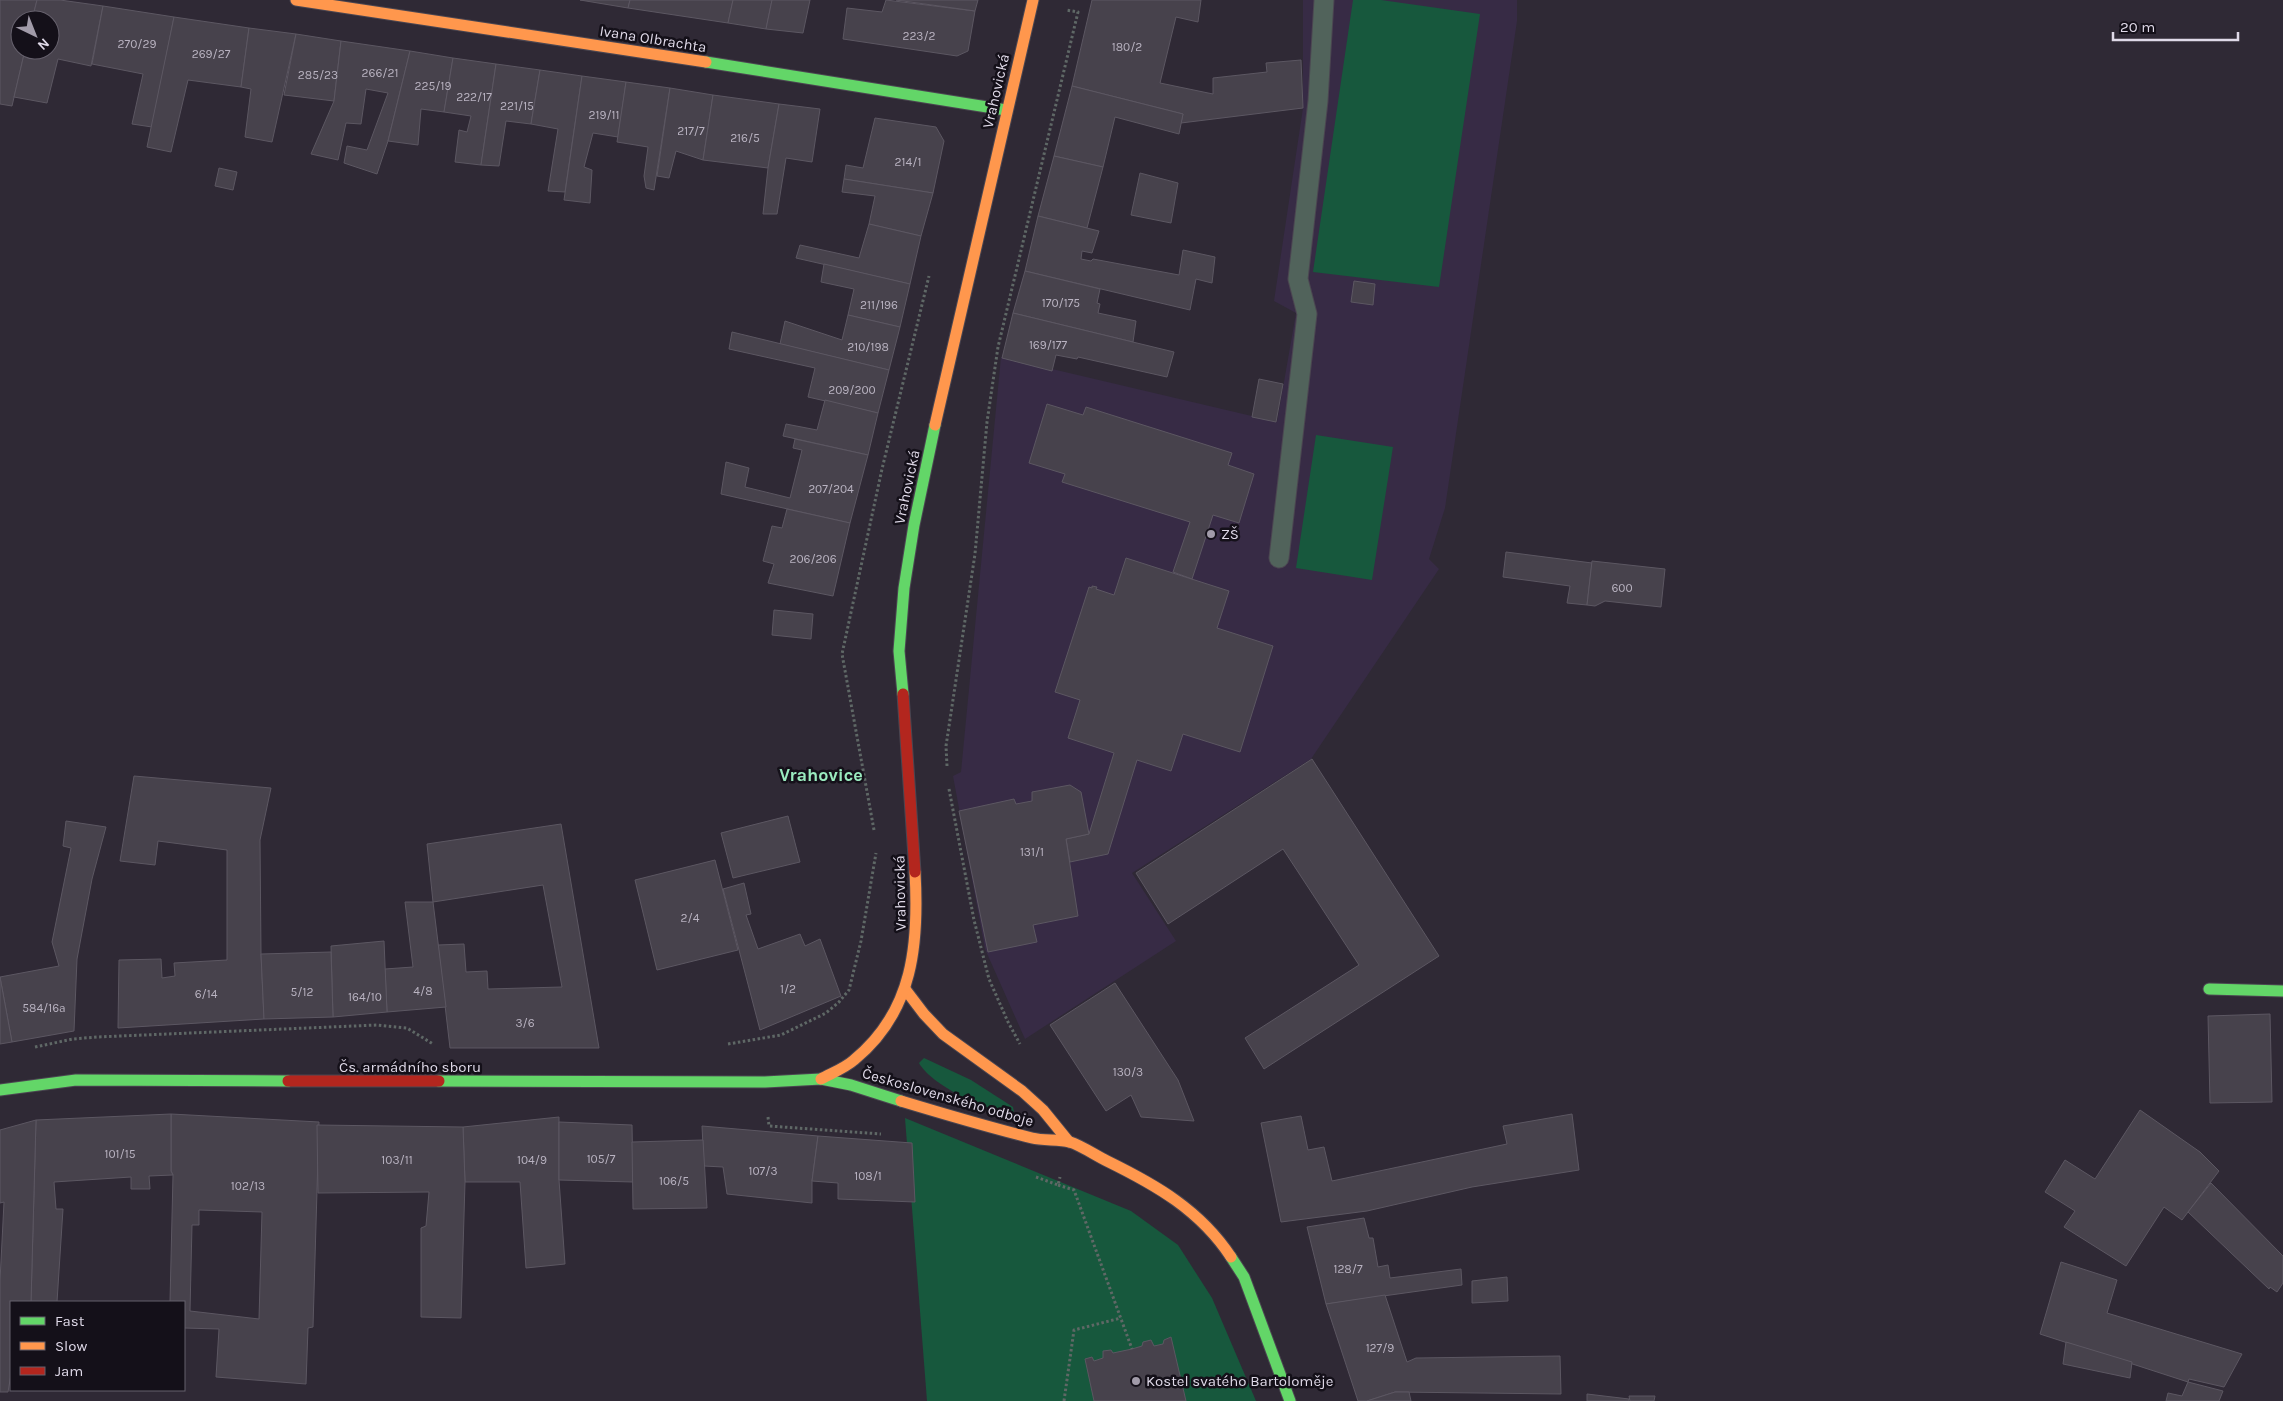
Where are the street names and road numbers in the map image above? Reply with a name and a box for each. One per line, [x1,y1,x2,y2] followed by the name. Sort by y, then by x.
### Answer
[598,22,708,56] street label: Ivana Olbrachta
[979,52,1013,130] street label: Vrahovická
[890,448,924,526] street label: Vrahovická
[890,855,910,931] street label: Vrahovická
[339,1058,481,1076] street label: Čs. armádního sboru
[860,1064,1036,1130] street label: Československého odboje

